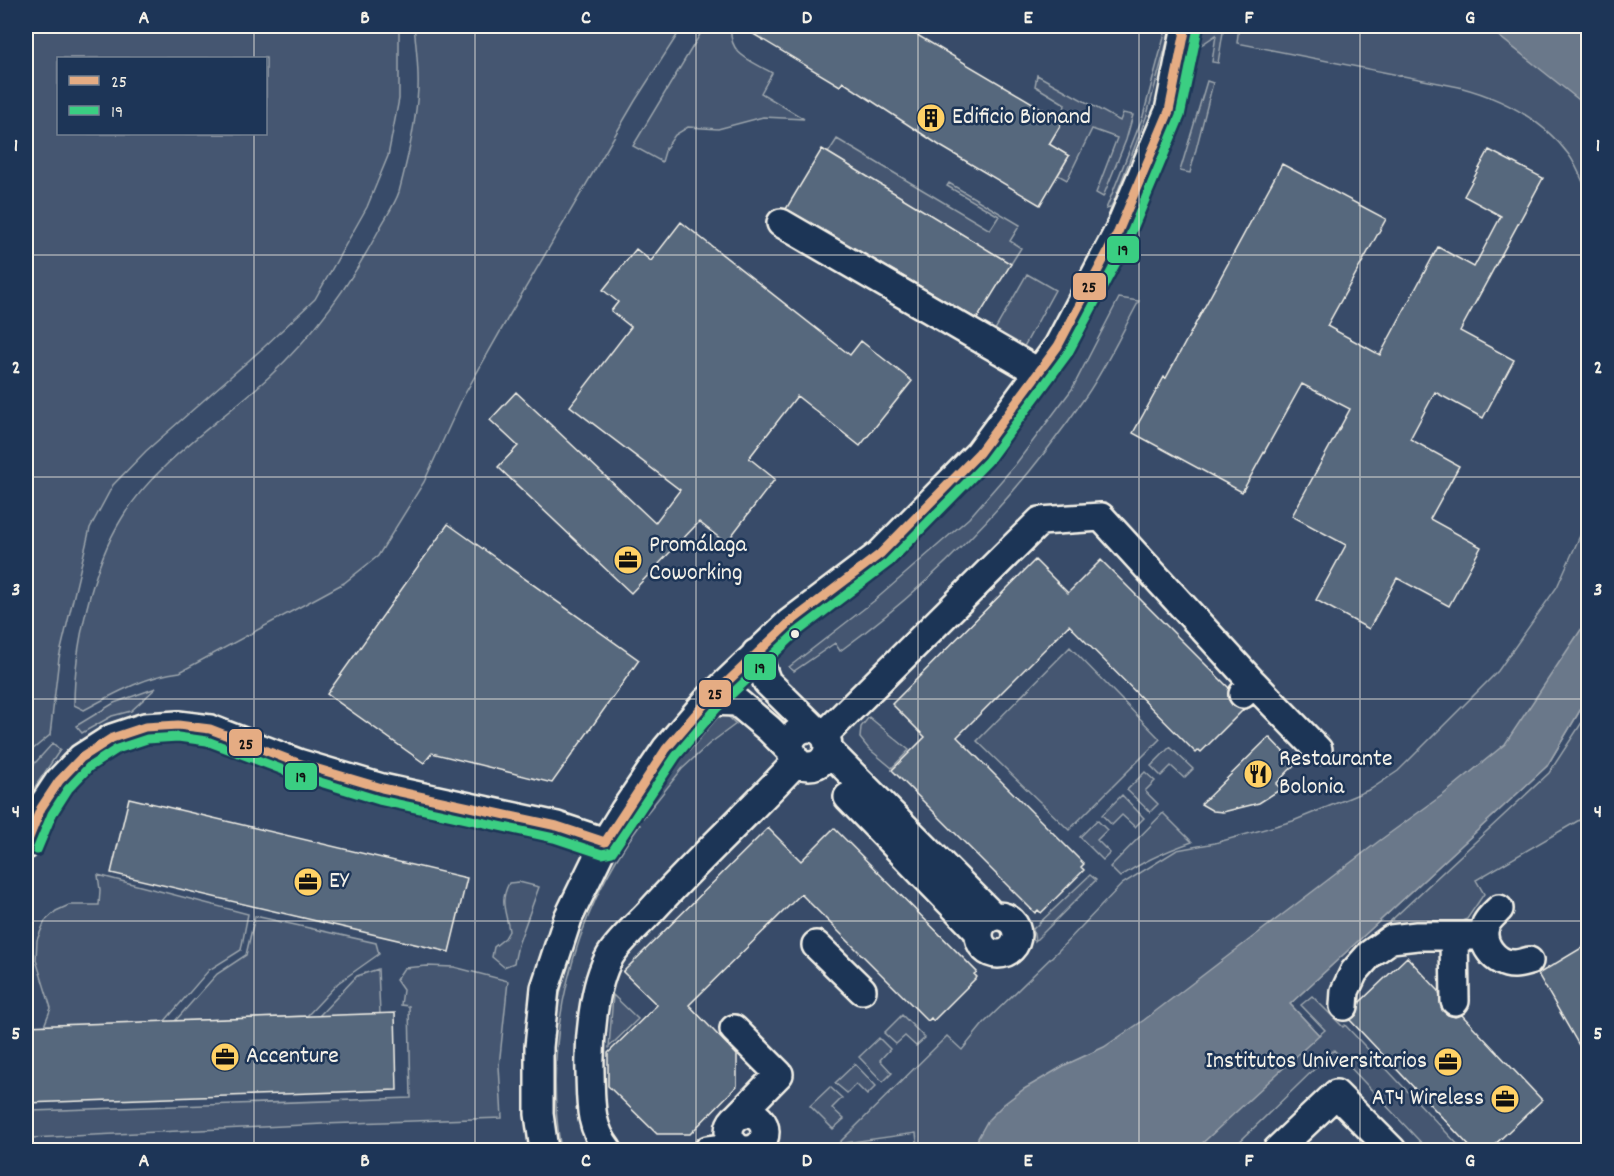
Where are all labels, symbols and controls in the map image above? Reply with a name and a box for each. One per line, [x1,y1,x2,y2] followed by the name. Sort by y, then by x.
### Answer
[139,5,150,33] text: A
[360,5,370,33] text: B
[581,5,591,33] text: C
[802,5,813,33] text: D
[1023,5,1033,33] text: E
[1245,5,1255,33] text: F
[1465,5,1475,33] text: G
[57,57,267,135] legend
[111,71,127,96] text: 25
[111,101,123,126] text: 19
[952,101,1091,135] place label: Edificio Bionand
[915,102,947,134] building icon: Edificio Bionand
[14,133,18,161] text: 1
[1596,133,1600,161] text: 1
[1106,235,1140,264] line badge: 19
[1118,240,1128,263] text: 19
[1072,272,1107,301] line badge: 25
[1082,277,1096,300] text: 25
[12,355,20,383] text: 2
[1594,355,1602,383] text: 2
[649,529,747,591] place label: Promálaga Coworking
[612,544,644,576] office icon: Promálaga Coworking
[12,577,20,605] text: 3
[1594,577,1602,605] text: 3
[789,628,801,640] unlabelled marker
[743,653,777,681] line badge: 19
[755,658,765,681] text: 19
[698,679,732,708] line badge: 25
[708,684,722,707] text: 25
[228,728,263,757] line badge: 25
[239,734,253,757] text: 25
[1279,743,1392,805] place label: Restaurante Bolonia
[1242,758,1274,790] restaurant icon: Restaurante Bolonia
[284,762,318,791] line badge: 19
[296,767,306,790] text: 19
[12,799,20,827] text: 4
[1594,799,1602,827] text: 4
[329,865,350,899] place label: EY
[292,866,324,898] office icon: EY
[11,1021,21,1049] text: 5
[1593,1021,1603,1049] text: 5
[246,1040,339,1074] place label: Accenture
[209,1041,241,1073] office icon: Accenture
[1206,1045,1427,1079] place label: Institutos Universitarios
[1432,1046,1464,1078] office icon: Institutos Universitarios
[1372,1082,1484,1116] place label: AT4 Wireless
[1489,1083,1521,1115] office icon: AT4 Wireless
[139,1148,150,1176] text: A
[360,1148,370,1176] text: B
[581,1148,591,1176] text: C
[802,1148,813,1176] text: D
[1023,1148,1033,1176] text: E
[1245,1148,1255,1176] text: F
[1465,1148,1475,1176] text: G

